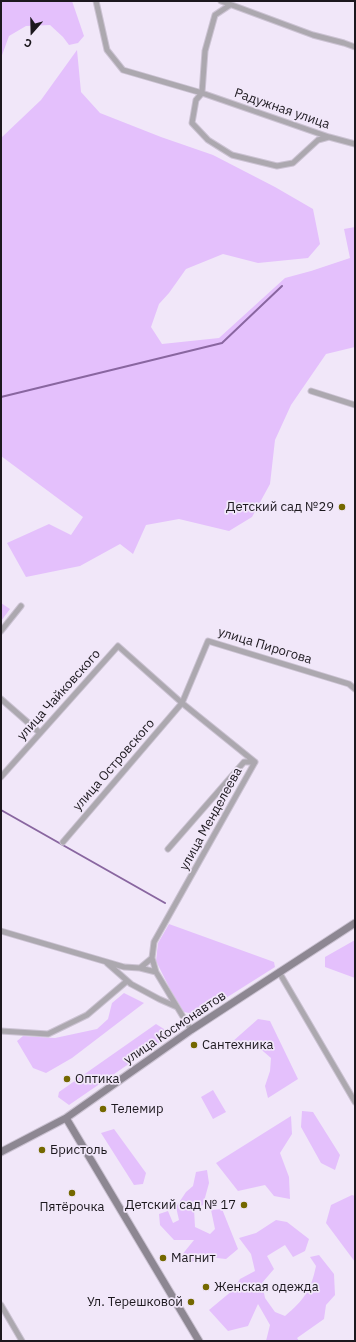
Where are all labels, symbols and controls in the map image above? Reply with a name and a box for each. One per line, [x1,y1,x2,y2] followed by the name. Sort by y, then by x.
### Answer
[12,12,52,52] north arrow
[22,35,34,51] text: С
[232,85,332,133] street label: Радужная улица
[226,499,334,515] place label: Детский сад №29
[337,502,347,512] marker: Детский сад №29
[216,624,314,668] street label: улица Пирогова
[14,646,104,744] street label: улица Чайковского
[70,716,158,814] street label: улица Островского
[176,765,246,873] street label: улица Менделеева
[121,988,229,1068] street label: улица Космонавтов
[202,1037,273,1053] place label: Сантехника
[189,1040,199,1050] marker: Сантехника
[75,1071,119,1087] place label: Оптика
[62,1074,72,1084] marker: Оптика
[111,1101,163,1117] place label: Телемир
[98,1104,108,1114] marker: Телемир
[50,1142,107,1158] place label: Бристоль
[37,1145,47,1155] marker: Бристоль
[67,1188,77,1198] marker: Пятёрочка
[125,1197,236,1213] place label: Детский сад № 17
[40,1199,104,1215] place label: Пятёрочка
[239,1200,249,1210] marker: Детский сад № 17
[171,1250,216,1266] place label: Магнит
[158,1253,168,1263] marker: Магнит
[214,1279,319,1295] place label: Женская одежда
[201,1282,211,1292] marker: Женская одежда
[87,1294,183,1310] place label: Ул. Терешковой
[186,1297,196,1307] marker: Ул. Терешковой

